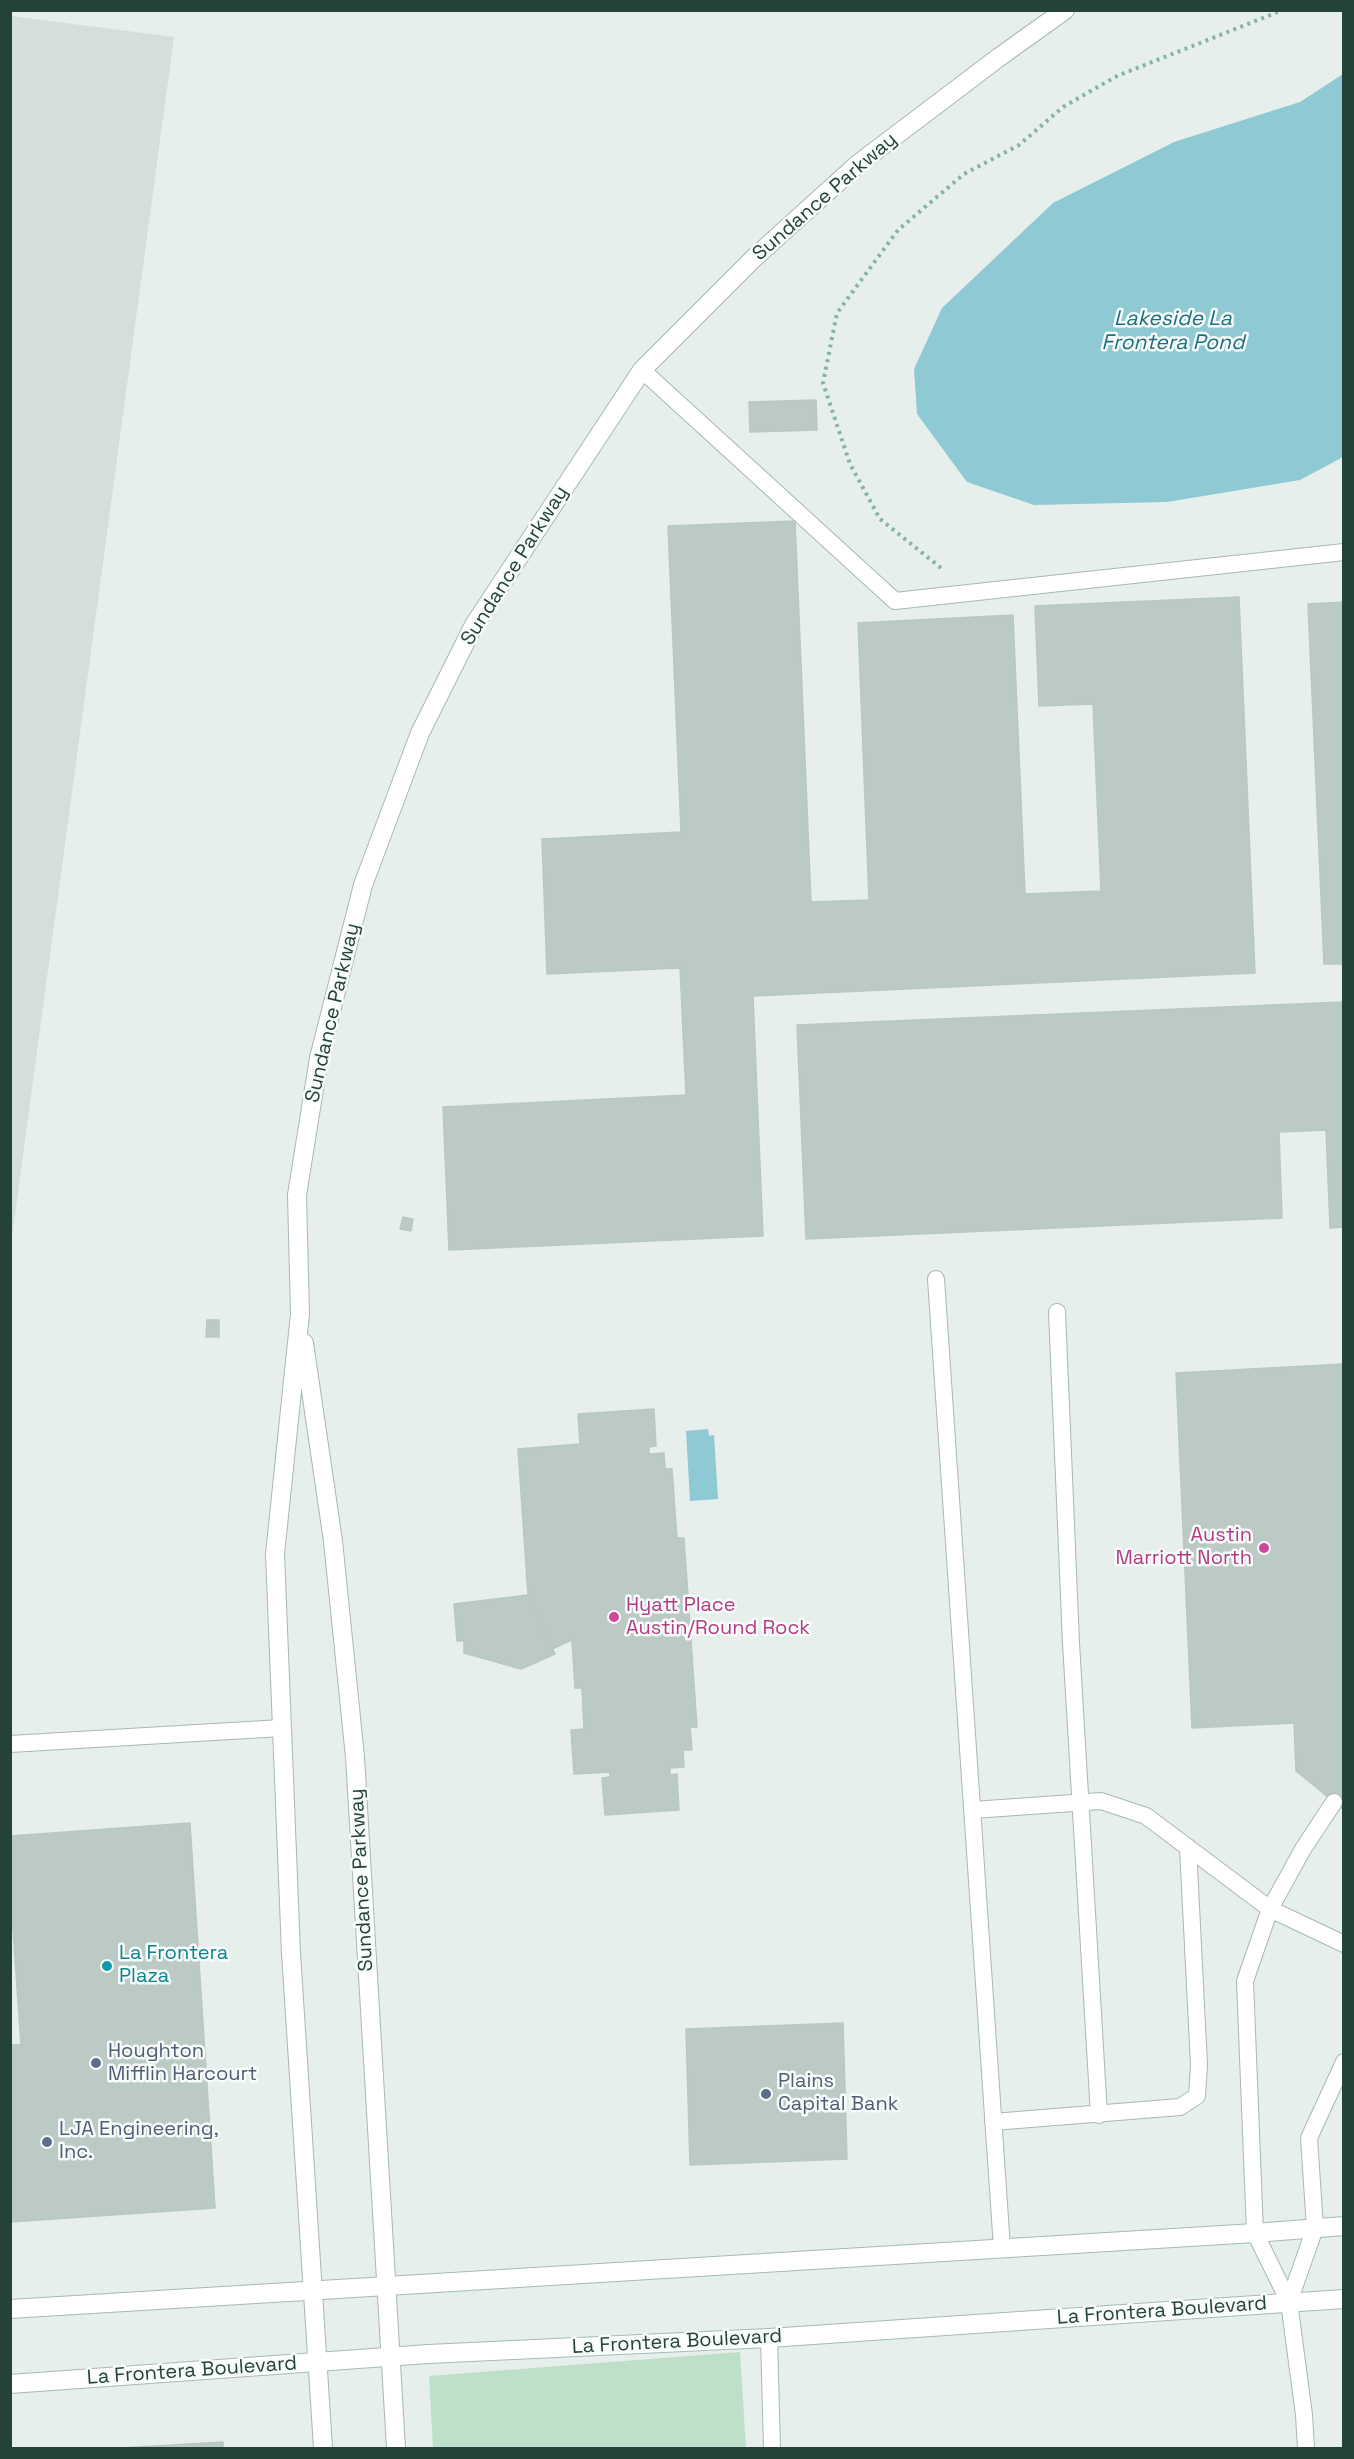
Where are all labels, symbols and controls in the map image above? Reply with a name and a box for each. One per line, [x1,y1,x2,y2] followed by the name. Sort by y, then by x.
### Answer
[748,128,902,266] street label: Sundance Parkway
[1102,306,1244,356] water label: Lakeside La Frontera Pond
[456,482,574,650] street label: Sundance Parkway
[301,921,365,1105] street label: Sundance Parkway
[1115,1524,1252,1571] place label: Austin Marriott North
[1257,1541,1271,1555] marker: Austin Marriott North
[626,1594,810,1641] place label: Hyatt Place Austin/Round Rock
[607,1610,621,1624] marker: Hyatt Place Austin/Round Rock
[345,1788,379,1972] street label: Sundance Parkway
[119,1942,228,1989] place label: La Frontera Plaza
[100,1959,114,1973] marker: La Frontera Plaza
[108,2040,257,2087] place label: Houghton Mifflin Harcourt
[89,2056,103,2070] marker: Houghton Mifflin Harcourt
[778,2070,899,2117] place label: Plains Capital Bank
[759,2087,773,2101] marker: Plains Capital Bank
[59,2118,219,2165] place label: LJA Engineering, Inc.
[40,2135,54,2149] marker: LJA Engineering, Inc.
[1056,2292,1268,2330] street label: La Frontera Boulevard
[571,2325,783,2359] street label: La Frontera Boulevard
[86,2352,298,2390] street label: La Frontera Boulevard

